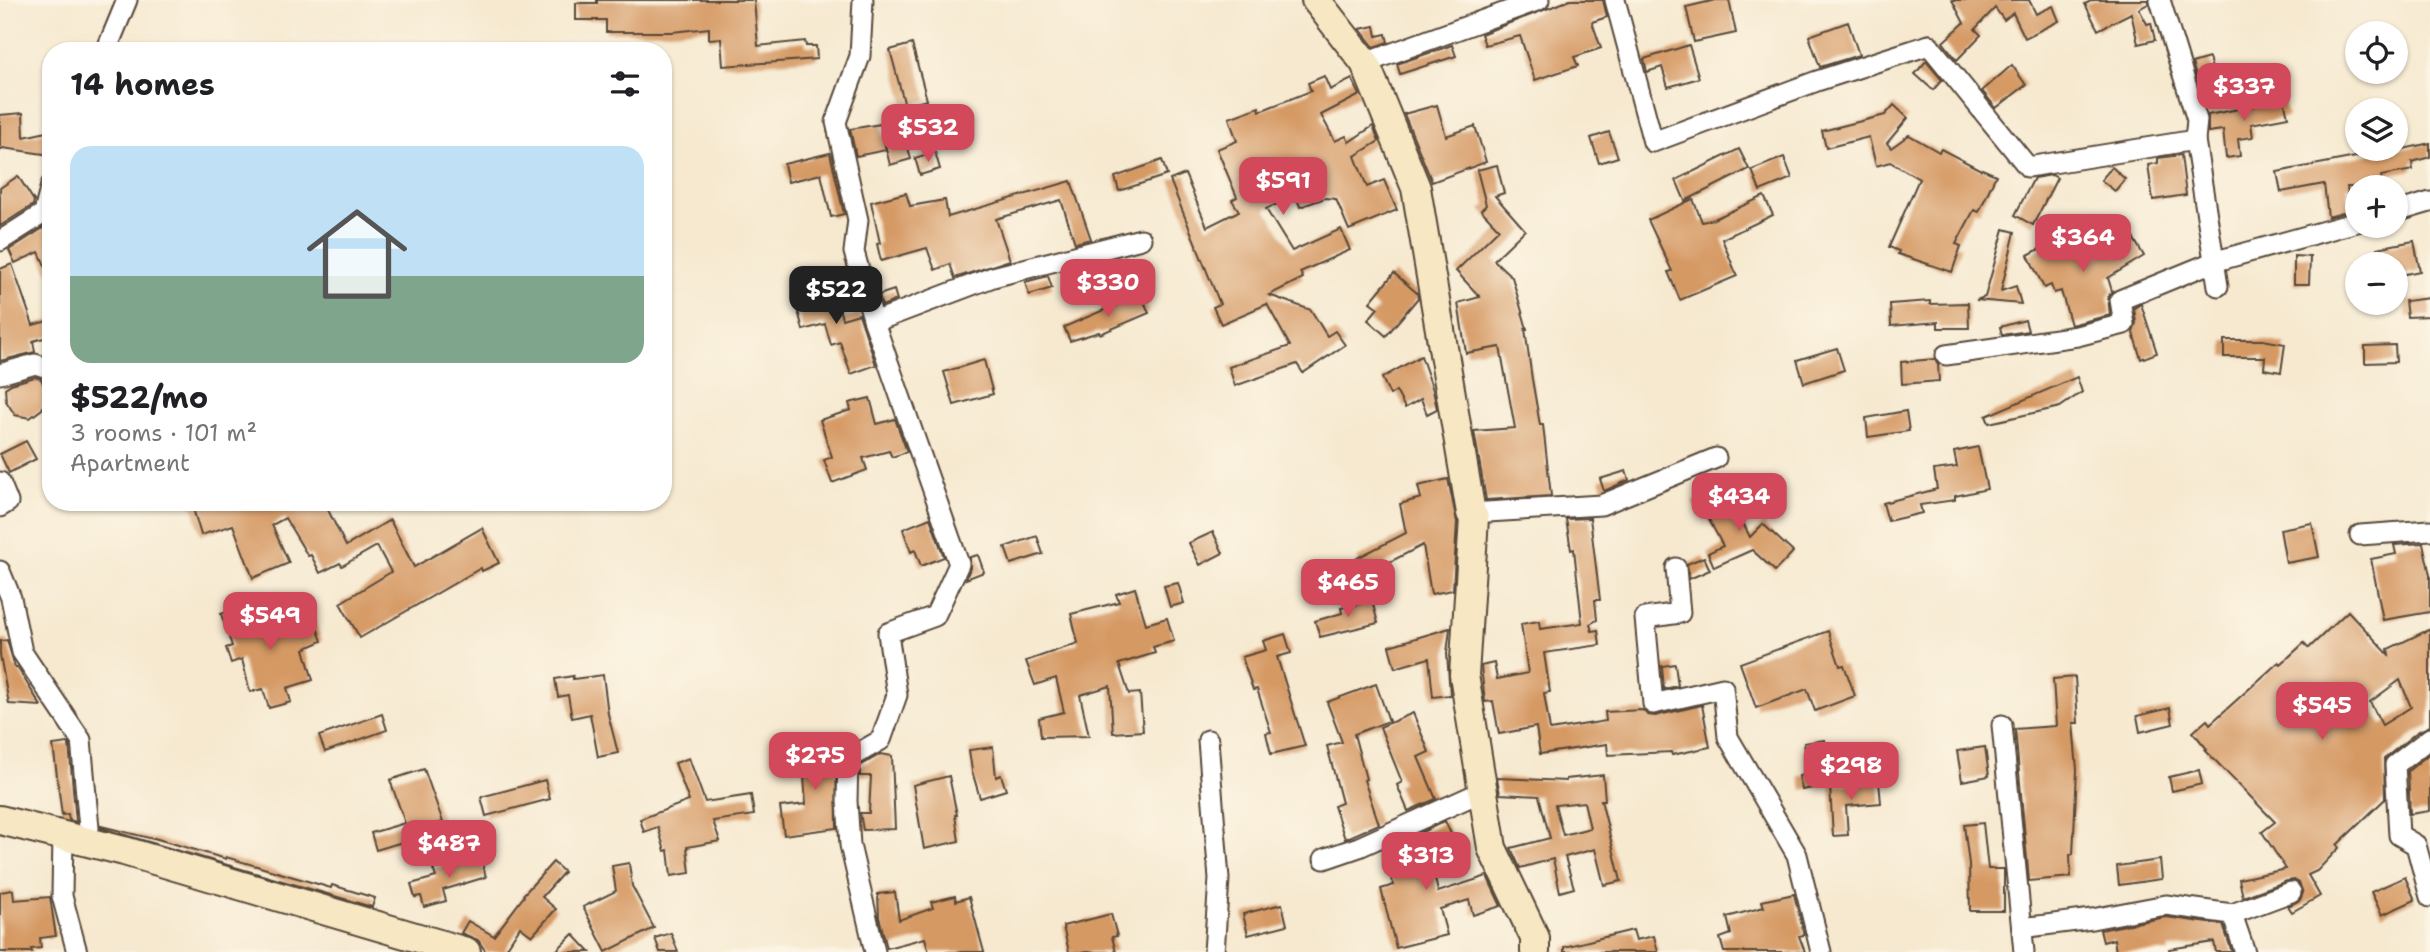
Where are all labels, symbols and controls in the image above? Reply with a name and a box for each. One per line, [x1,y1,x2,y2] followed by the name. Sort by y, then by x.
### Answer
[2345,21,2408,315] map controls
[2345,21,2408,84] button: locate
[70,64,215,105] text: 14 homes
[2203,64,2285,123] pin: $337
[606,65,644,103] icon: filters
[2213,71,2275,101] text: $337
[2345,98,2408,161] button: layers
[887,104,969,164] pin: $532
[897,112,959,142] text: $532
[1242,158,1324,217] pin: $591
[1255,165,1311,195] text: $591
[2345,175,2408,238] button: +
[294,191,420,317] icon: home
[2042,215,2124,274] pin: $364
[2051,222,2115,252] text: $364
[2345,252,2408,315] button: −
[1067,260,1149,319] pin: $330
[795,266,877,326] pin: $522
[1076,267,1140,297] text: $330
[805,274,867,304] text: $522
[70,377,208,418] text: $522/mo
[70,418,257,448] text: 3 rooms · 101 m²
[70,448,190,478] text: Apartment
[1698,474,1780,533] pin: $434
[1708,481,1770,511] text: $434
[1307,560,1389,619] pin: $465
[1317,567,1379,597] text: $465
[229,592,311,652] pin: $549
[239,600,301,630] text: $549
[2281,682,2363,742] pin: $545
[2292,690,2352,720] text: $545
[774,732,856,792] pin: $275
[785,740,845,770] text: $275
[1810,742,1892,802] pin: $298
[1820,750,1882,780] text: $298
[408,820,490,880] pin: $487
[417,828,481,858] text: $487
[1385,832,1467,892] pin: $313
[1398,840,1454,870] text: $313

